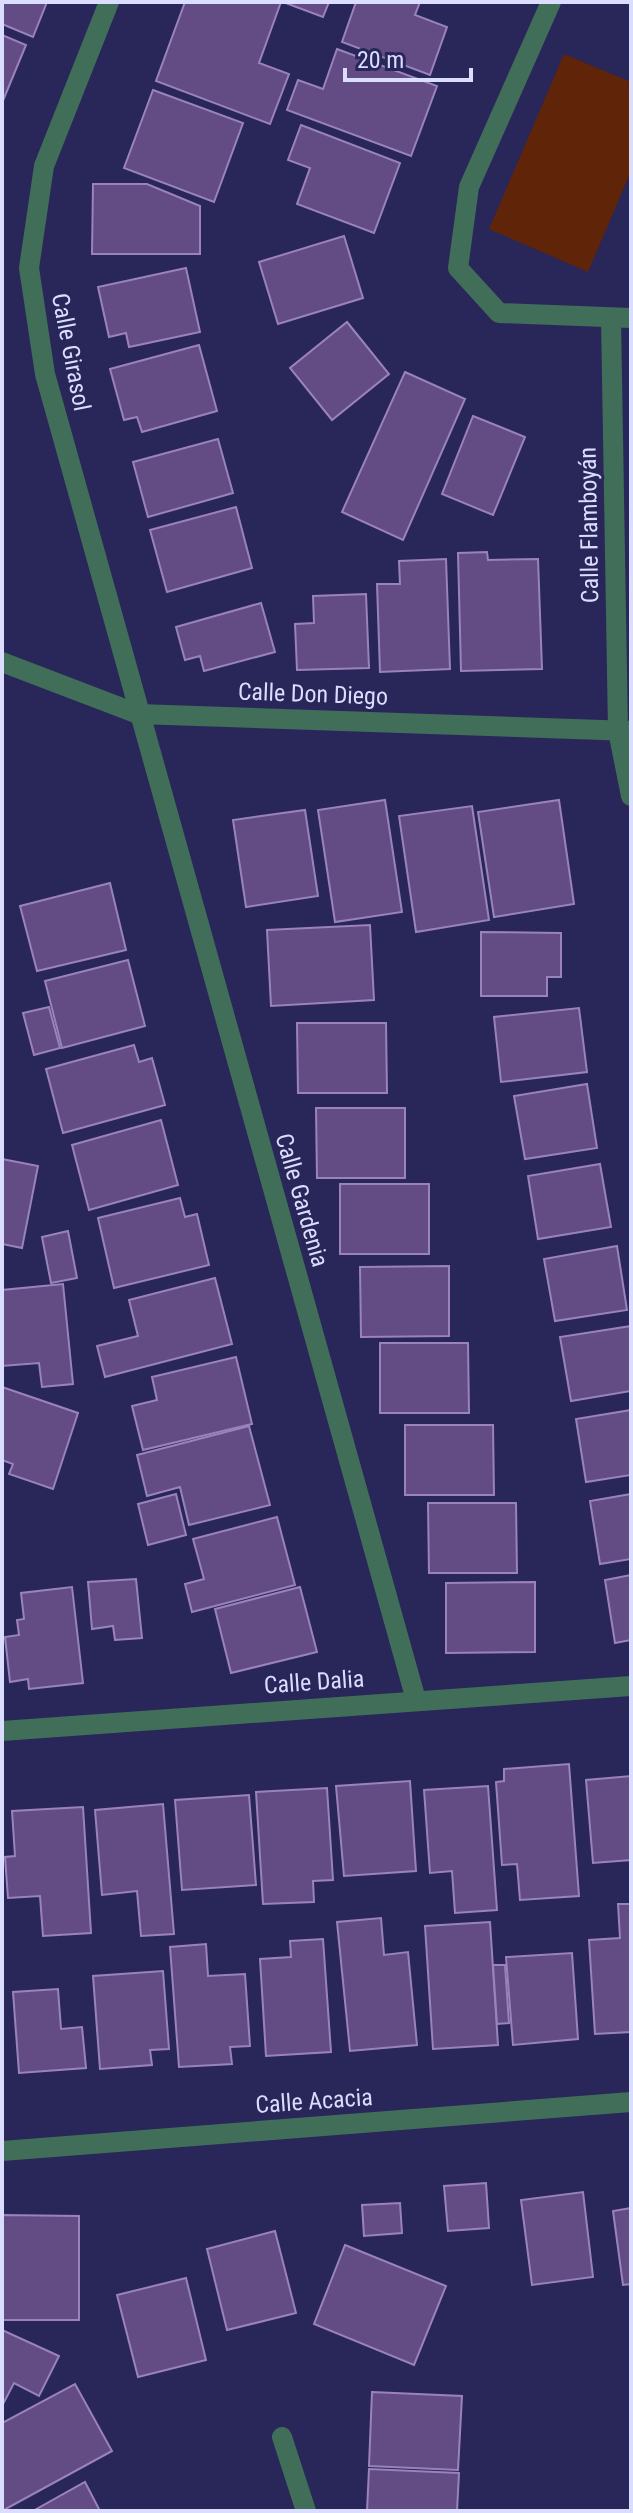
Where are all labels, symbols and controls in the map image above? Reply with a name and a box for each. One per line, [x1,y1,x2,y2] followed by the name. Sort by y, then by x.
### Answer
[345,32,471,82] scale bar
[357,46,404,74] text: 20 m
[46,291,96,413] street label: Calle Girasol
[574,447,604,603] street label: Calle Flamboyán
[238,677,388,711] street label: Calle Don Diego
[270,1130,334,1270] street label: Calle Gardenia
[263,1665,365,1699] street label: Calle Dalia
[254,2083,374,2119] street label: Calle Acacia

